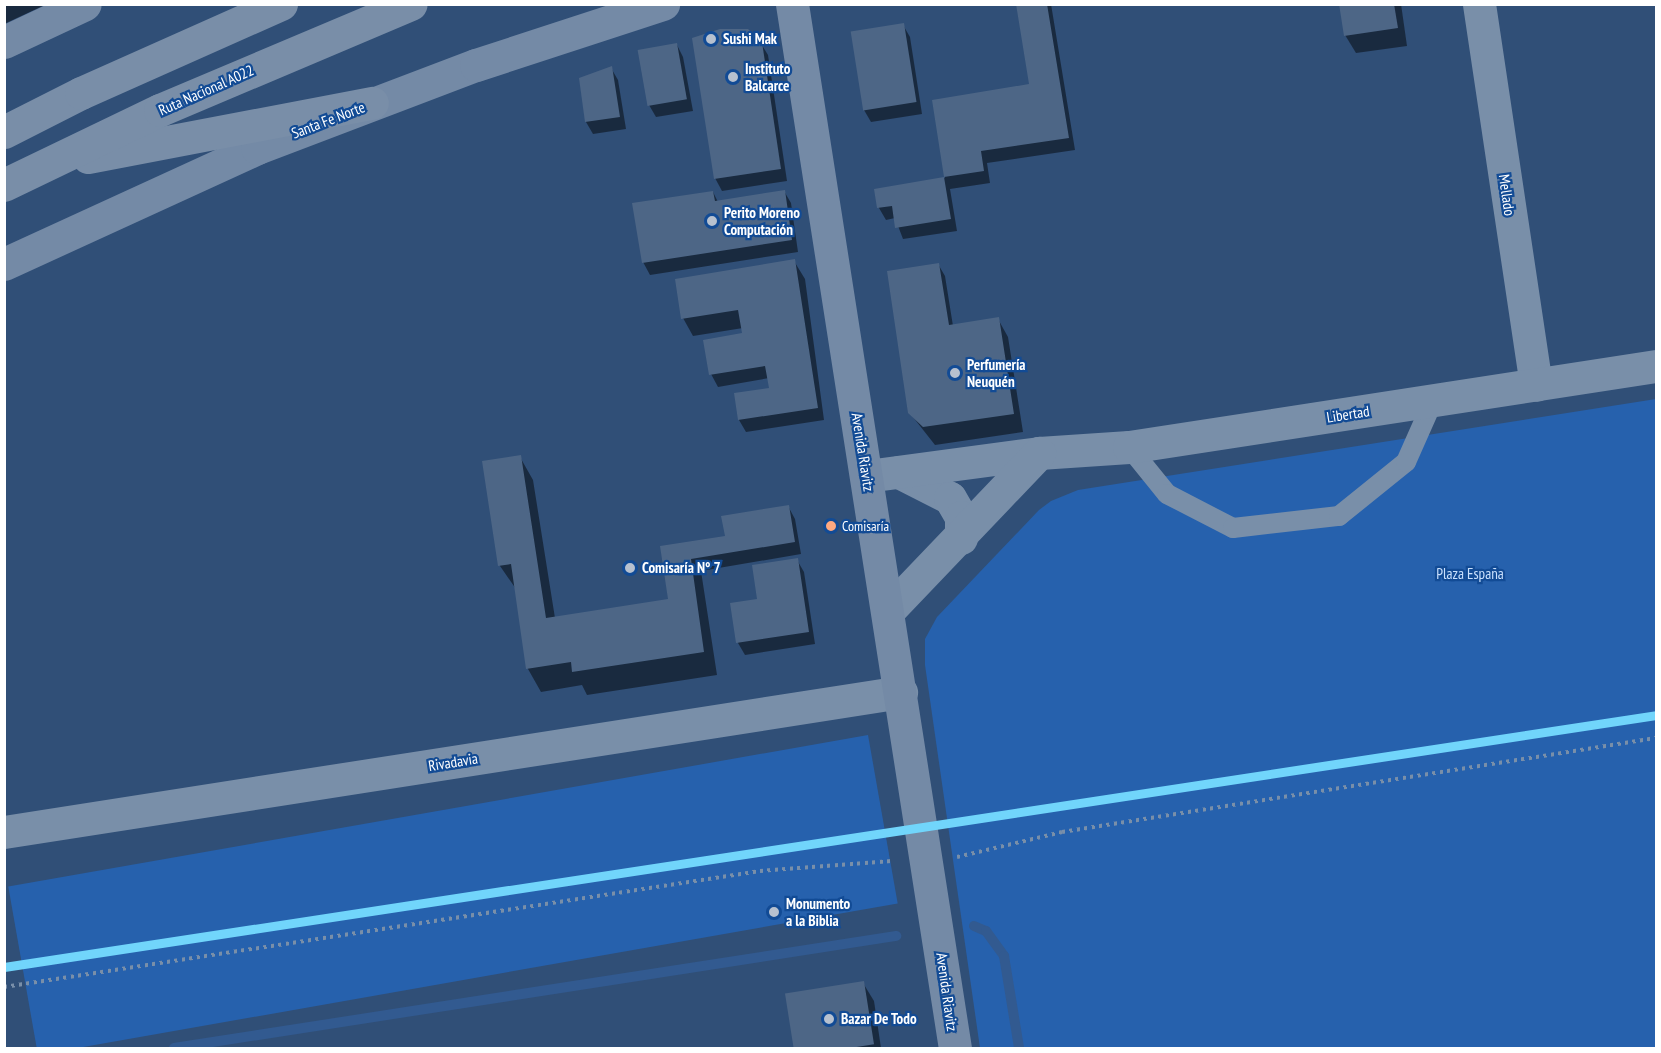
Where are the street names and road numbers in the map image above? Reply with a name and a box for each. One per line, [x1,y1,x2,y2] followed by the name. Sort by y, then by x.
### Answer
[155,61,257,119] street label: Ruta Nacional A022
[289,98,367,142] street label: Santa Fe Norte
[1495,173,1519,217] street label: Mellado
[1325,402,1371,426] street label: Libertad
[848,411,878,493] street label: Avenida Riavitz
[427,749,479,775] street label: Rivadavia
[933,952,961,1032] street label: Avenida Riavitz

